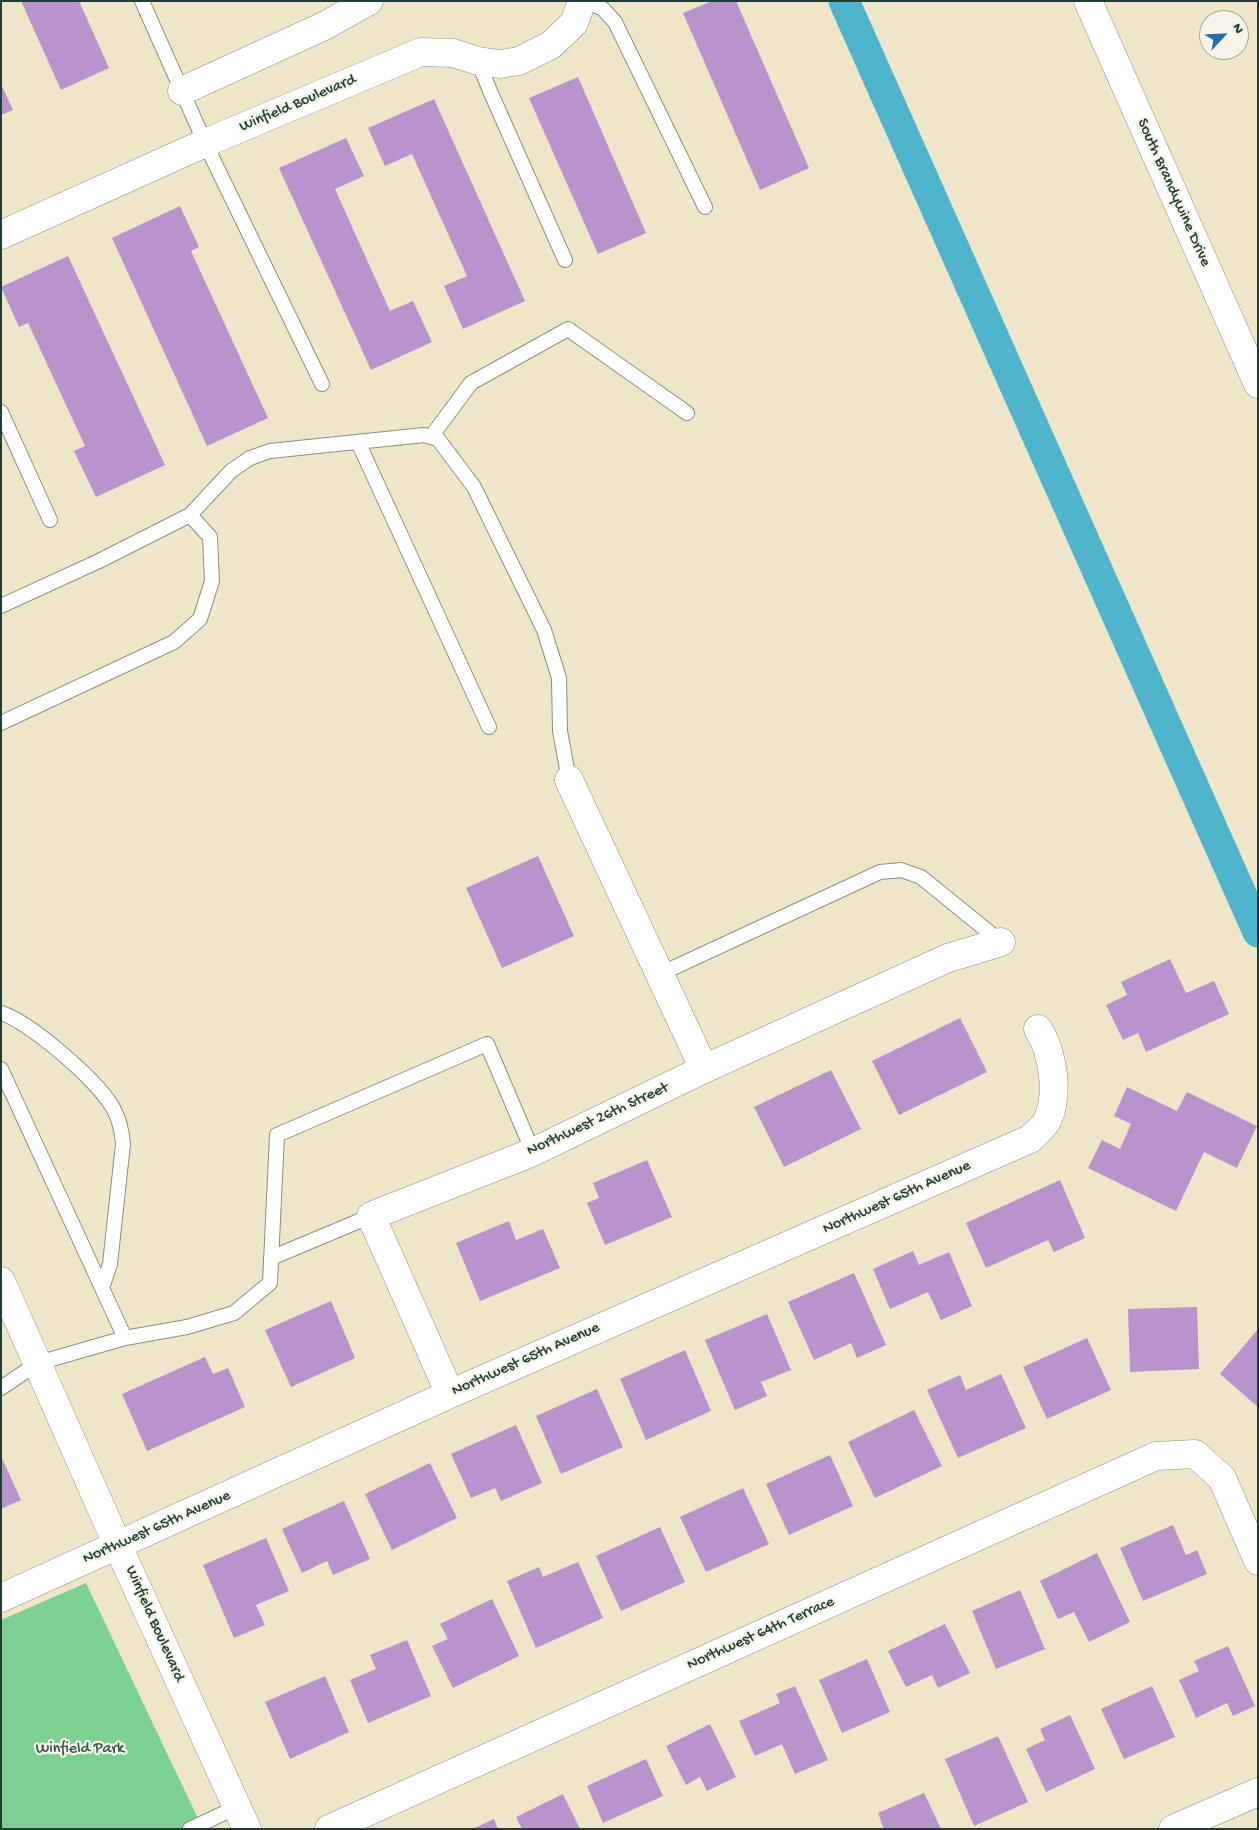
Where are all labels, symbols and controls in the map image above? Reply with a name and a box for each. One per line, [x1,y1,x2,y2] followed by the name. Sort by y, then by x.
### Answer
[1199,10,1249,60] north arrow
[1228,21,1247,37] text: N
[237,71,359,137] street label: Winfield Boulevard
[1132,116,1214,270] street label: South Brandywine Drive
[524,1079,672,1161] street label: Northwest 26th Street
[820,1157,974,1239] street label: Northwest 65th Avenue
[449,1319,603,1401] street label: Northwest 65th Avenue
[80,1487,234,1569] street label: Northwest 65th Avenue
[120,1563,188,1685] street label: Winfield Boulevard
[684,1593,838,1675] street label: Northwest 64th Terrace
[36,1740,124,1760] park label: Winfield Park

